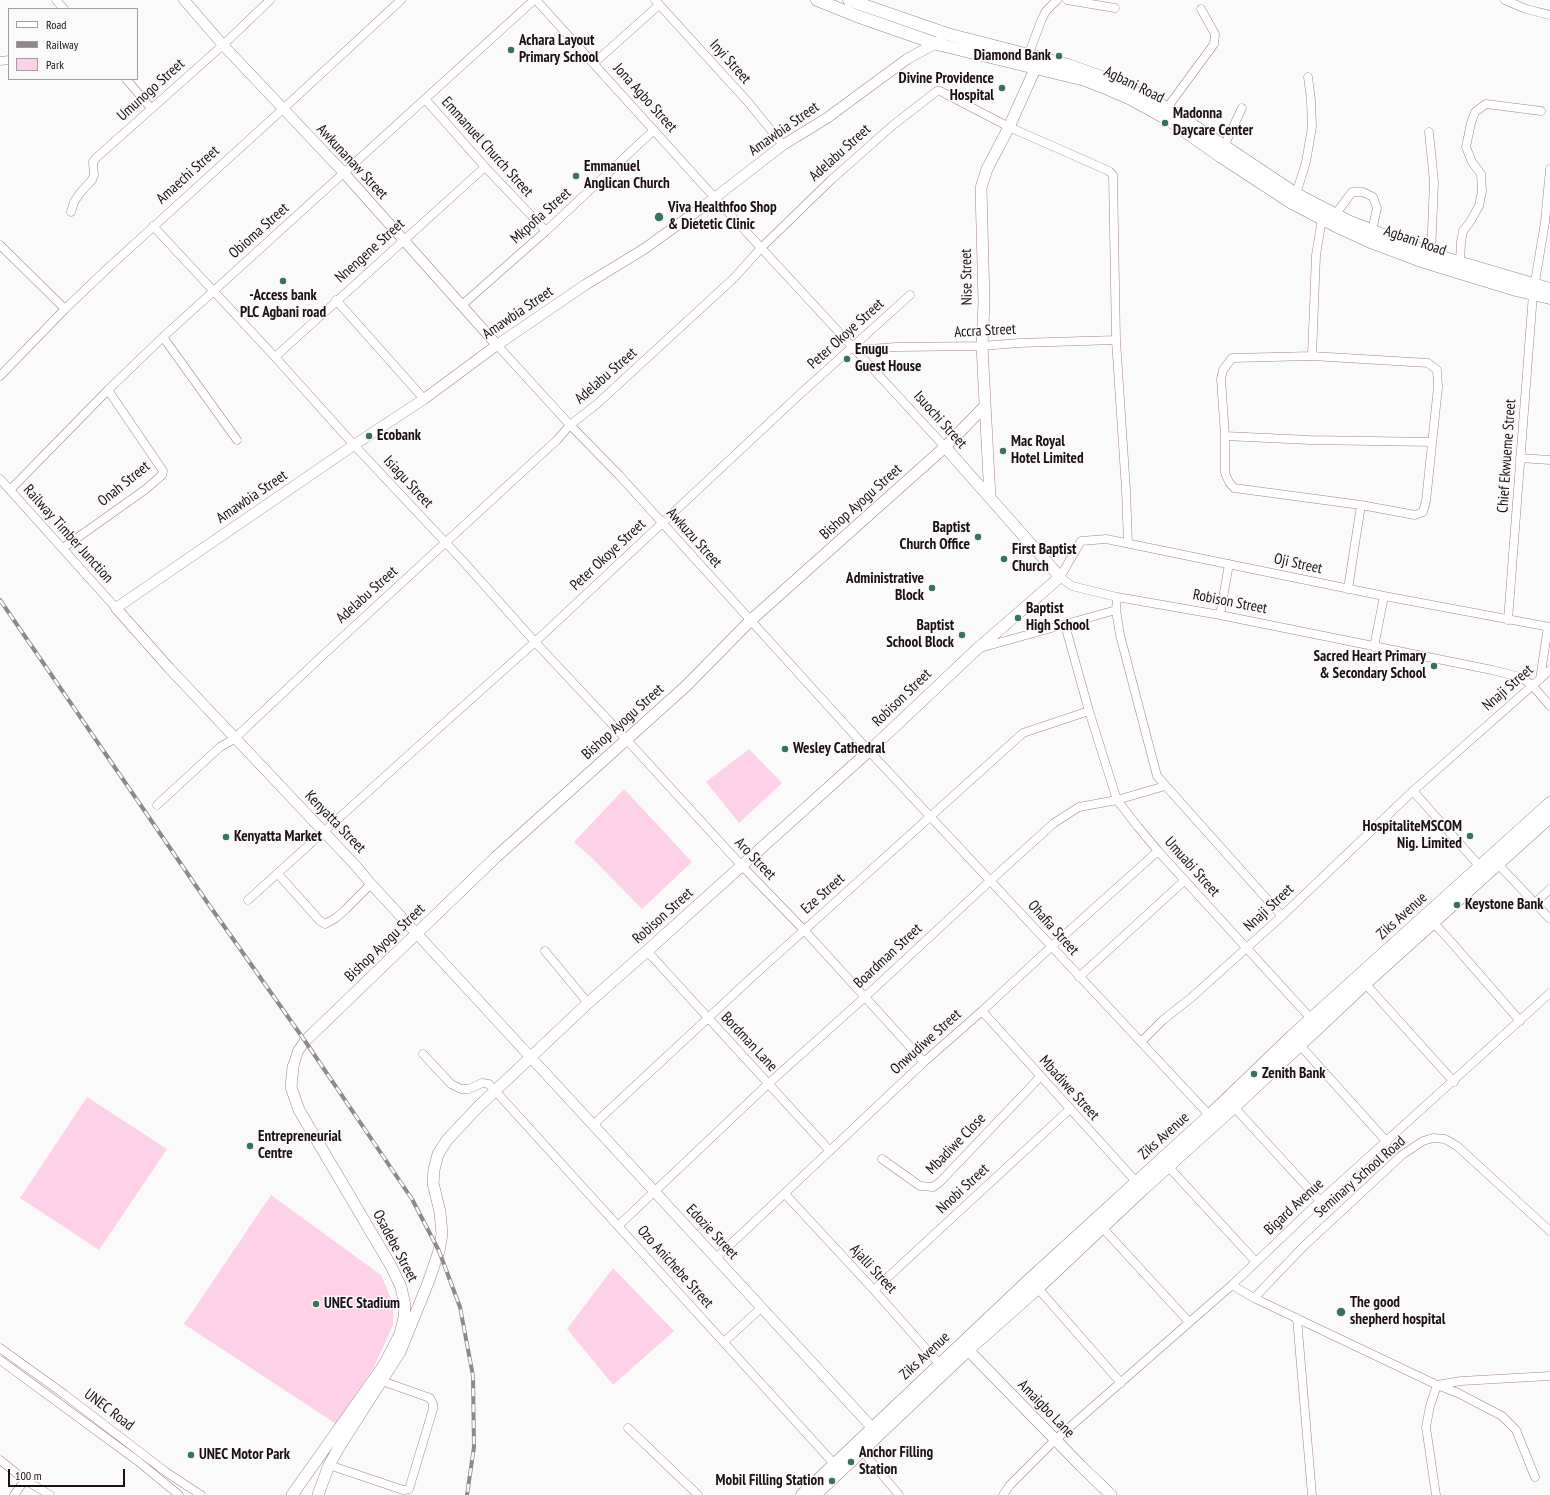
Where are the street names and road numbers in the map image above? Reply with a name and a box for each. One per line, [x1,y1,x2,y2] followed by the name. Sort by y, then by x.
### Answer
[706,36,754,88] street label: Inyi Street
[114,55,188,125] street label: Umunogo Street
[609,60,681,136] street label: Jona Agbo Street
[1101,63,1167,107] street label: Agbani Road
[437,93,537,201] street label: Emmanuel Church Street
[745,98,823,160] street label: Amawbia Street
[313,121,391,203] street label: Awkunanaw Street
[806,121,874,185] street label: Adelabu Street
[153,142,223,208] street label: Amaechi Street
[507,184,575,248] street label: Mkpofia Street
[225,199,293,263] street label: Obioma Street
[332,215,408,287] street label: Nnengene Street
[1382,222,1448,260] street label: Agbani Road
[958,248,976,306] street label: Nise Street
[479,283,557,343] street label: Amawbia Street
[804,295,888,373] street label: Peter Okoye Street
[954,320,1016,342] street label: Accra Street
[571,344,641,408] street label: Adelabu Street
[910,388,970,452] street label: Isuochi Street
[1494,399,1520,513] street label: Chief Ekwueme Street
[379,452,437,512] street label: Isiagu Street
[94,458,154,510] street label: Onah Street
[816,460,906,544] street label: Bishop Ayogu Street
[213,467,291,527] street label: Amawbia Street
[19,481,117,587] street label: Railway Timber Junction
[663,504,725,572] street label: Awkuzu Street
[567,516,649,594] street label: Peter Okoye Street
[1272,550,1324,578] street label: Oji Street
[333,563,401,627] street label: Adelabu Street
[1191,586,1269,618] street label: Robison Street
[1479,661,1537,715] street label: Nnaji Street
[869,665,935,731] street label: Robison Street
[578,680,668,764] street label: Bishop Ayogu Street
[301,787,369,857] street label: Kenyatta Street
[1161,833,1223,901] street label: Umuabi Street
[730,834,780,884] street label: Aro Street
[798,870,848,918] street label: Eze Street
[1240,880,1298,936] street label: Nnaji Street
[629,884,697,948] street label: Robison Street
[1373,889,1431,943] street label: Ziks Avenue
[1024,897,1082,959] street label: Ohafia Street
[341,900,429,986] street label: Bishop Ayogu Street
[850,920,926,992] street label: Boardman Street
[887,1006,965,1078] street label: Onwudiwe Street
[717,1009,781,1075] street label: Bordman Lane
[1035,1052,1103,1124] street label: Mbadiwe Street
[1135,1109,1193,1163] street label: Ziks Avenue
[922,1110,990,1178] street label: Mbadiwe Close
[1311,1133,1409,1221] street label: Seminary School Road
[933,1160,993,1218] street label: Nnobi Street
[1261,1175,1327,1239] street label: Bigard Avenue
[682,1201,742,1263] street label: Edozie Street
[369,1207,421,1285] street label: Osadebe Street
[633,1222,717,1312] street label: Ozo Anichebe Street
[846,1241,900,1297] street label: Ajalli Street
[896,1328,954,1384] street label: Ziks Avenue
[1014,1376,1078,1442] street label: Amaigbo Lane
[80,1385,138,1435] street label: UNEC Road

